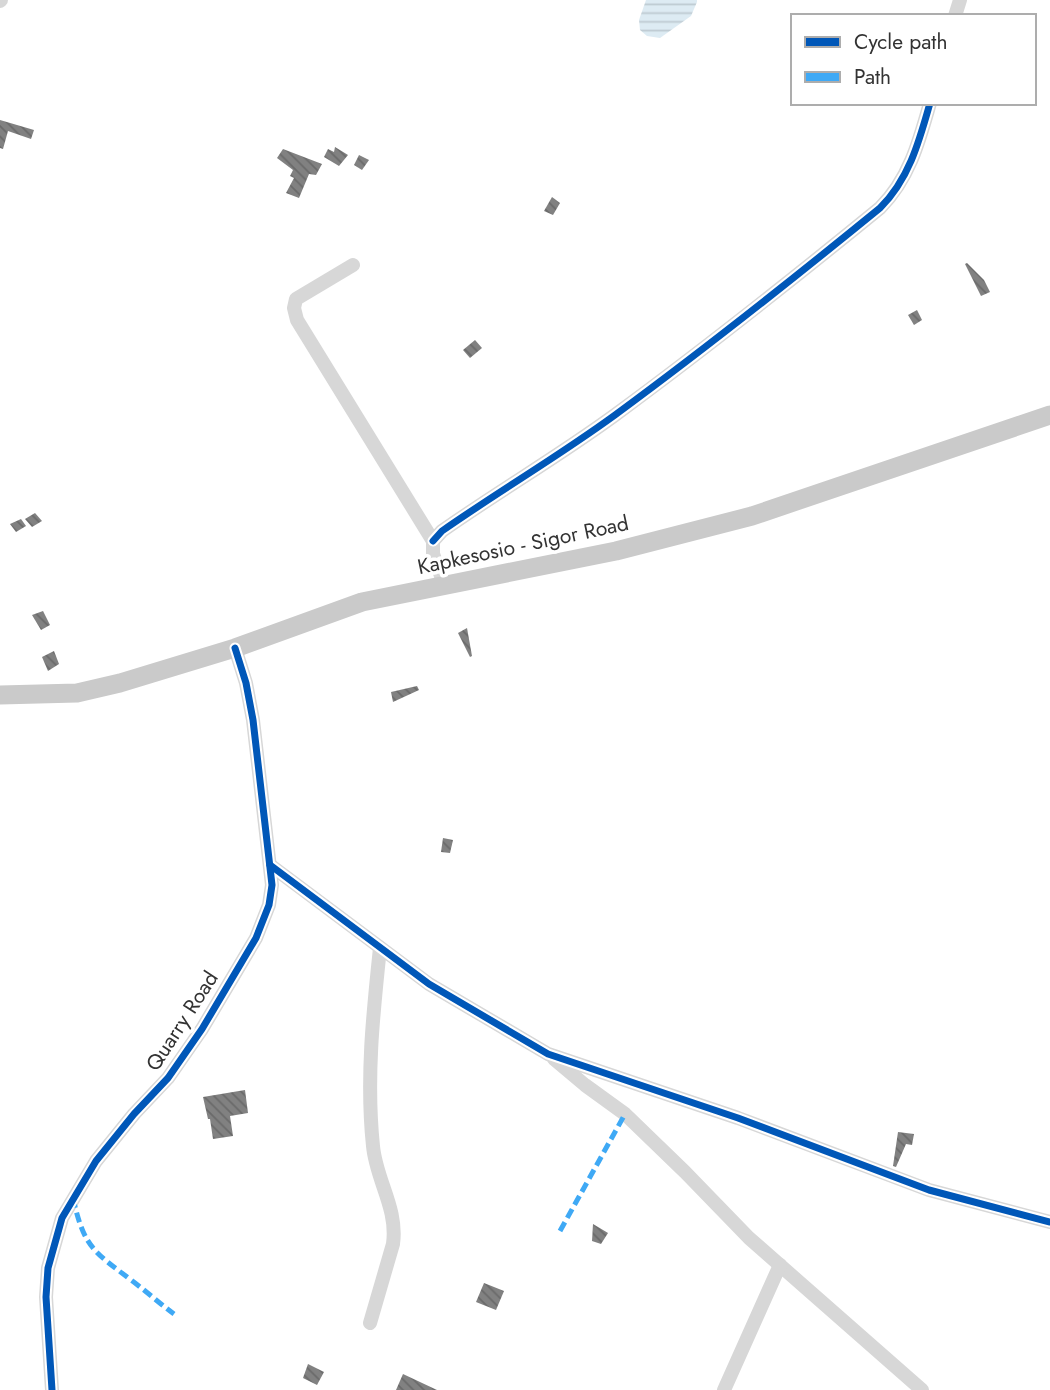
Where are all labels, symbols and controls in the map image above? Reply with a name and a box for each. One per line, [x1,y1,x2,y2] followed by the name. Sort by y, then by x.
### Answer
[791,14,1036,105] legend
[854,27,947,57] text: Cycle path
[854,62,891,92] text: Path
[415,508,631,582] street label: Kapkesosio - Sigor Road
[138,965,226,1077] street label: Quarry Road

